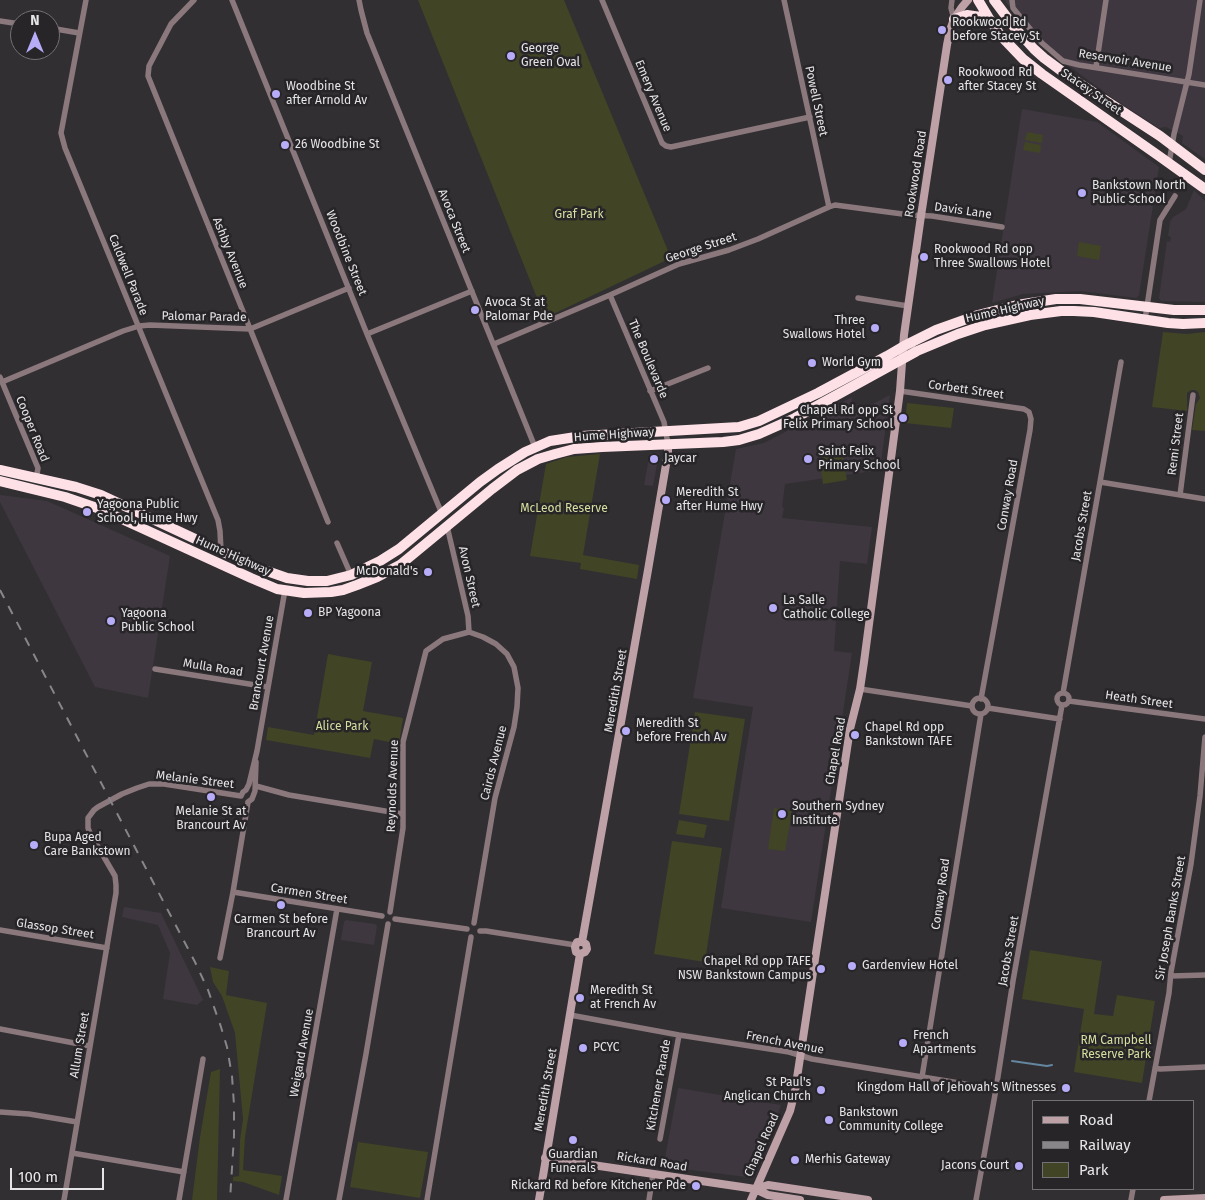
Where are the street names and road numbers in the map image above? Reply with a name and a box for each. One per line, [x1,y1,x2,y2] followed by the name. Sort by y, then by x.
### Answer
[1077,47,1173,75] street label: Reservoir Avenue
[631,58,675,134] street label: Emery Avenue
[802,65,830,137] street label: Powell Street
[1058,66,1124,118] street label: Stacey Street
[902,129,930,219] street label: Rookwood Road
[435,187,473,255] street label: Avoca Street
[933,200,993,222] street label: Davis Lane
[322,208,370,298] street label: Woodbine Street
[209,215,251,291] street label: Ashby Avenue
[664,230,738,266] street label: George Street
[105,232,151,318] street label: Caldwell Parade
[964,294,1046,326] street label: Hume Highway
[161,309,247,325] street label: Palomar Parade
[625,317,671,401] street label: The Boulevarde
[927,378,1005,402] street label: Corbett Street
[12,394,52,464] street label: Cooper Road
[1165,412,1187,476] street label: Remi Street
[573,425,655,445] street label: Hume Highway
[995,458,1021,532] street label: Conway Road
[1069,490,1095,562] street label: Jacobs Street
[193,533,273,579] street label: Hume Highway
[455,545,483,609] street label: Avon Street
[247,614,277,712] street label: Brancourt Avenue
[602,648,630,734] street label: Meredith Street
[182,656,244,680] street label: Mulla Road
[1104,688,1174,712] street label: Heath Street
[823,716,849,786] street label: Chapel Road
[478,724,510,802] street label: Cairds Avenue
[384,739,402,833] street label: Reynolds Avenue
[155,768,235,792] street label: Melanie Street
[1153,855,1189,981] street label: Sir Joseph Banks Street
[929,857,953,931] street label: Conway Road
[270,881,348,907] street label: Carmen Street
[996,915,1022,987] street label: Jacobs Street
[15,916,95,942] street label: Glassop Street
[287,1008,317,1098] street label: Weigand Avenue
[67,1011,93,1079] street label: Allum Street
[745,1028,825,1058] street label: French Avenue
[644,1038,674,1132] street label: Kitchener Parade
[532,1047,560,1133] street label: Meredith Street
[742,1111,782,1179] street label: Chapel Road
[616,1149,688,1175] street label: Rickard Road

